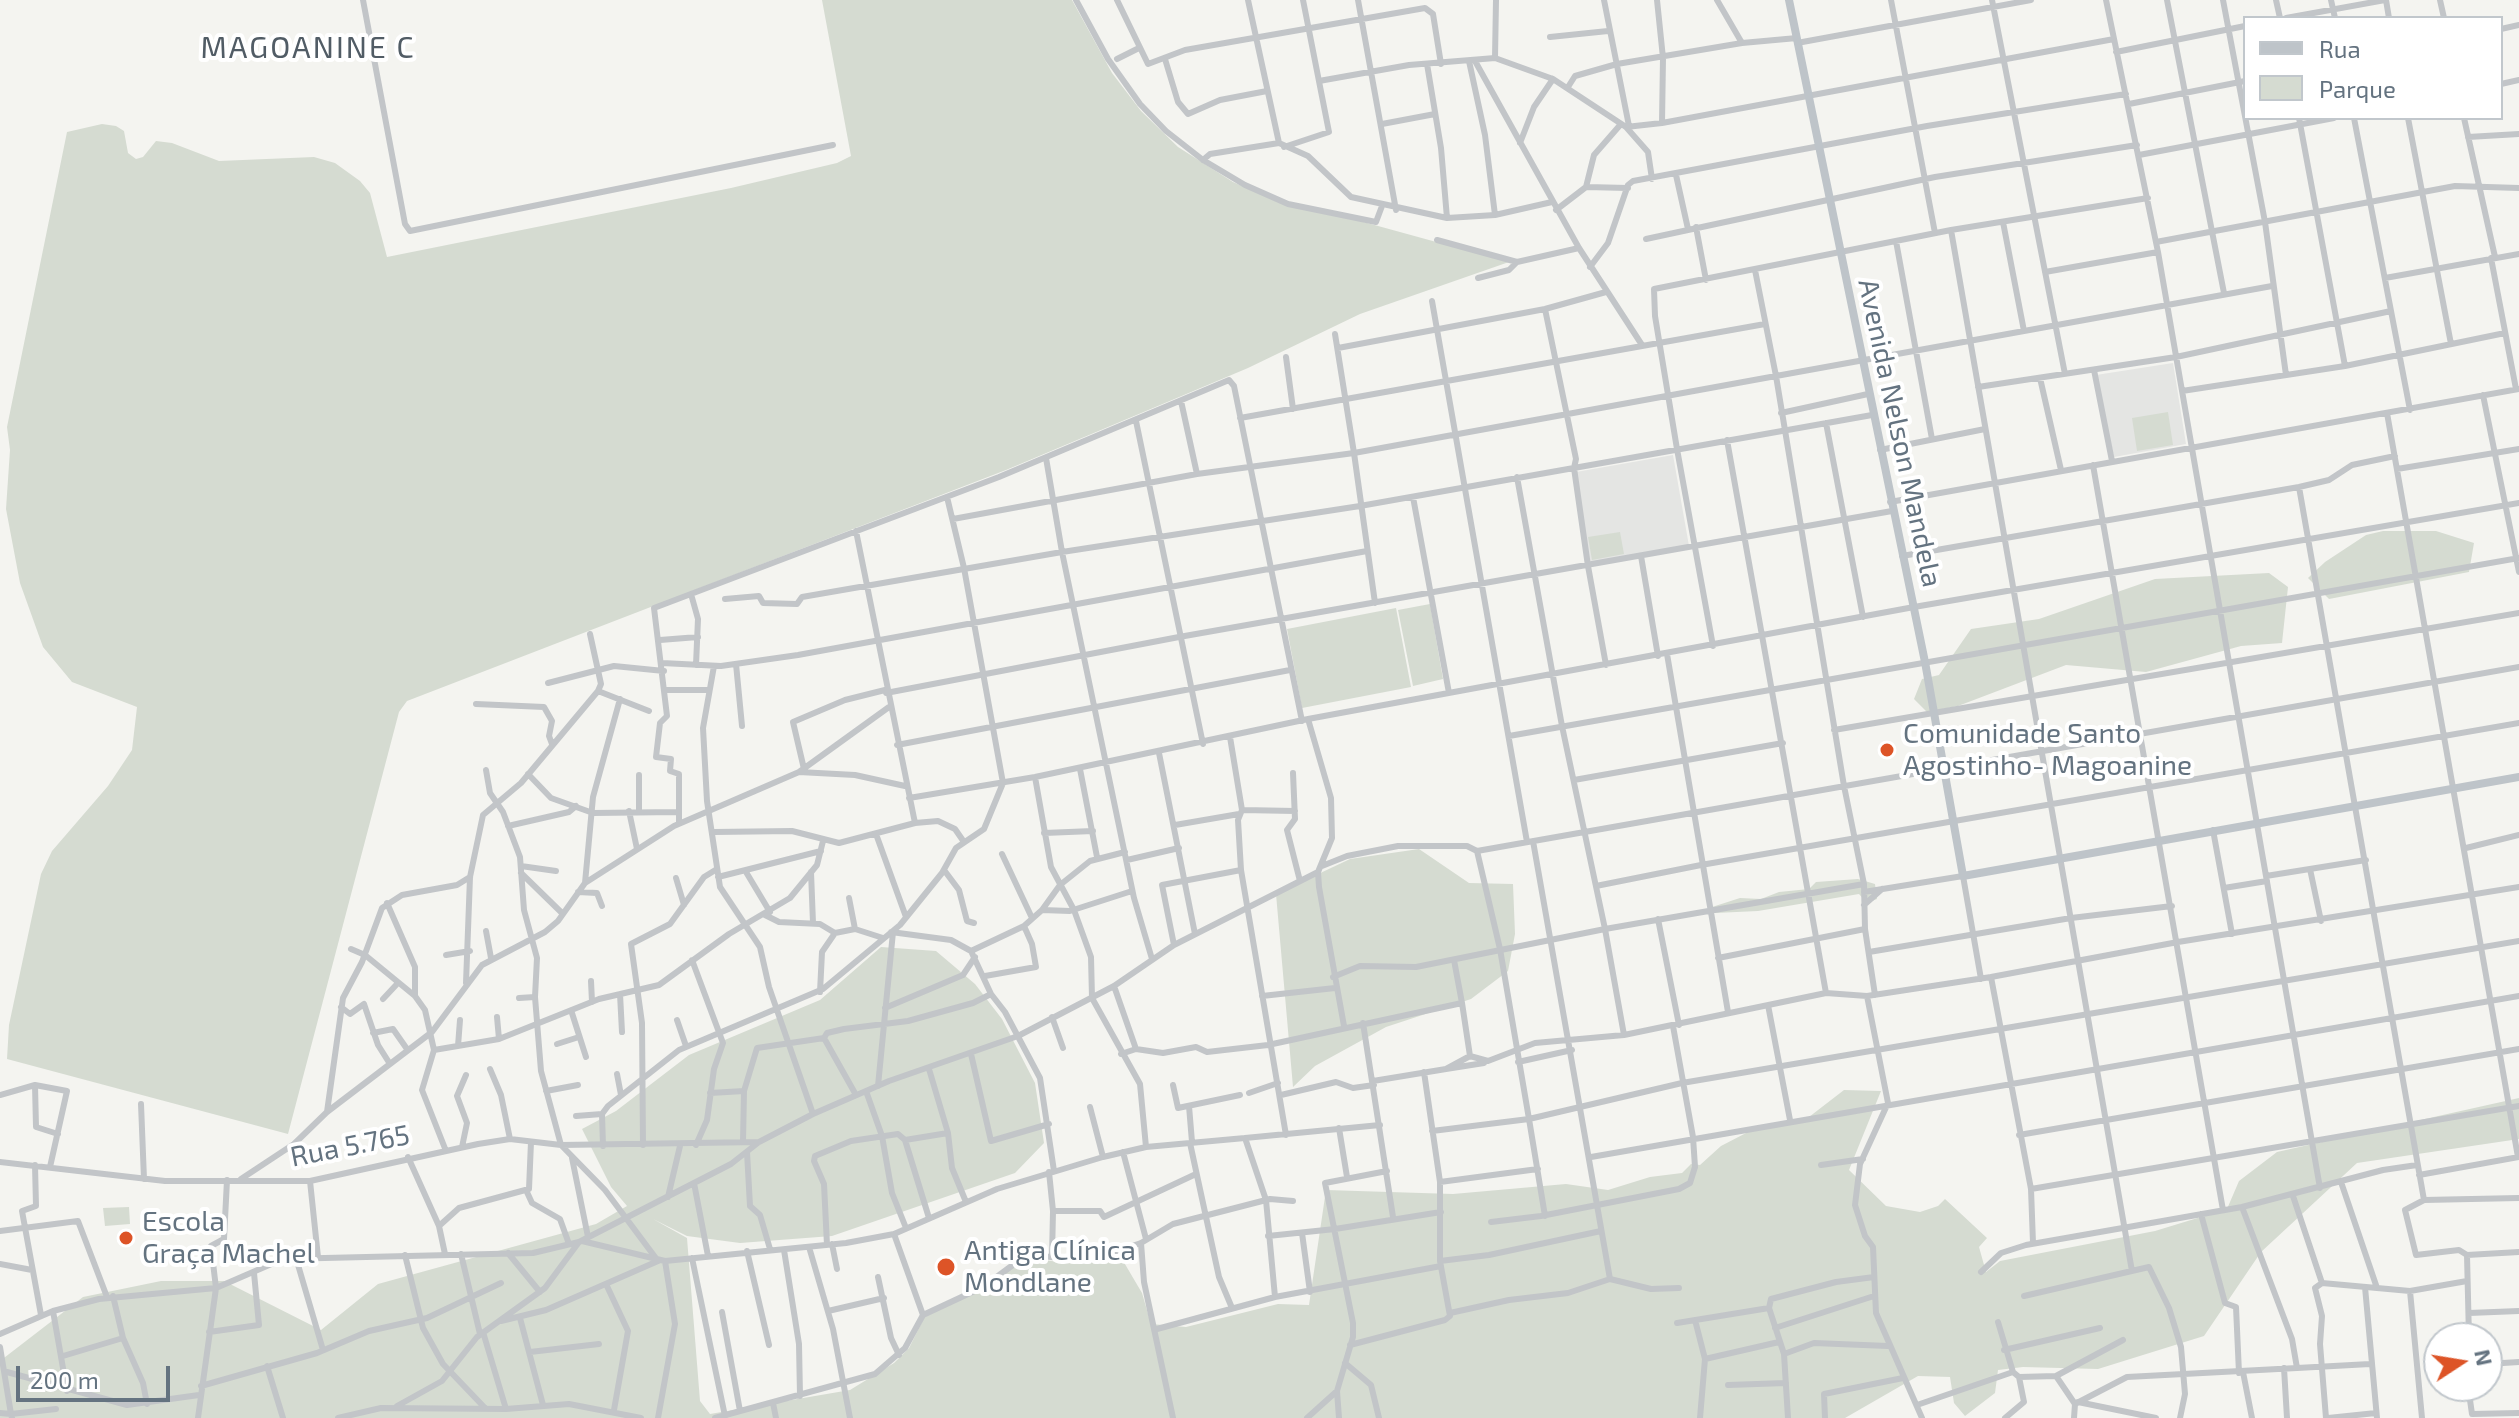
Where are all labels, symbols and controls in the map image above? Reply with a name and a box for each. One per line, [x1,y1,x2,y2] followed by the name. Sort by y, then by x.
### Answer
[2243,16,2503,120] legend
[200,30,416,66] district label: MAGOANINE C
[2319,34,2361,63] text: Rua
[2319,74,2396,103] text: Parque
[1851,276,1949,590] street label: Avenida Nelson Mandela
[1903,717,2192,783] place label: Comunidade Santo Agostinho- Magoanine
[1878,741,1896,759] marker: Comunidade Santo Agostinho- Magoanine
[288,1118,412,1174] street label: Rua 5.765
[142,1205,315,1271] place label: Escola Graça Machel
[117,1229,135,1247] marker: Escola Graça Machel
[964,1234,1136,1300] place label: Antiga Clínica Mondlane
[935,1256,957,1278] marker: Antiga Clínica Mondlane
[2423,1322,2503,1402] north arrow
[2470,1347,2499,1368] text: N
[20,1350,174,1400] scale bar
[30,1365,99,1394] text: 200 m

